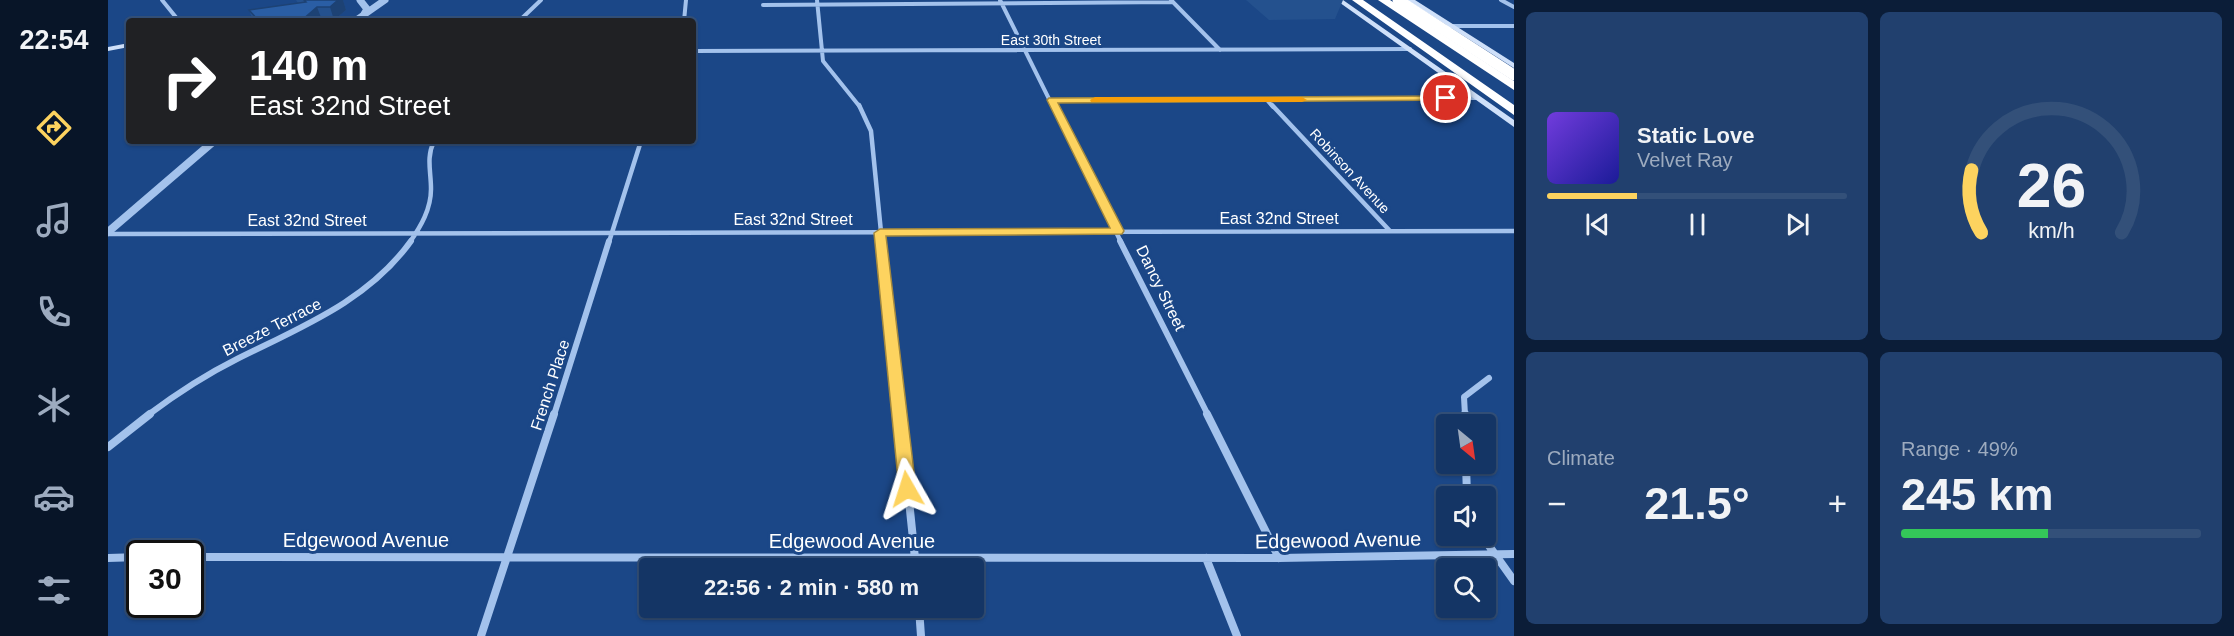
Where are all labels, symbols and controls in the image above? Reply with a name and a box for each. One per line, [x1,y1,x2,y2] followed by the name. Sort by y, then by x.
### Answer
[19,25,89,55] text: 22:54
[1001,32,1101,48] street label: East 30th Street
[150,42,228,120] icon: right
[249,42,368,89] text: 140 m
[1420,72,1471,123] pin
[1429,81,1462,114] icon: arrive
[249,91,450,121] text: East 32nd Street
[33,107,75,149] icon: directions
[1637,123,1754,148] text: Static Love
[1307,126,1393,217] street label: Robinson Avenue
[1637,149,1733,171] text: Velvet Ray
[2016,151,2086,220] text: 26
[33,199,75,241] icon: music
[1581,208,1614,241] icon: previous
[1681,208,1714,241] icon: pause
[1781,208,1814,241] icon: next
[1219,210,1339,227] street label: East 32nd Street
[733,211,853,228] street label: East 32nd Street
[247,212,367,229] street label: East 32nd Street
[2028,220,2074,244] text: km/h
[1133,243,1189,334] street label: Dancy Street
[33,291,75,333] icon: phone
[220,295,324,359] street label: Breeze Terrace
[527,337,573,432] street label: French Place
[33,384,75,426] icon: climate
[1436,414,1496,474] north arrow
[1436,414,1496,618] map controls
[1901,438,2018,460] text: Range · 49%
[1547,447,1615,469] text: Climate
[875,457,939,521] position arrow
[1901,469,2054,520] text: 245 km
[33,476,75,518] icon: car
[1644,478,1750,529] text: 21.5°
[1547,485,1566,522] text: −
[1828,485,1847,522] text: +
[1436,486,1496,546] button: sound
[1255,528,1421,552] street label: Edgewood Avenue
[283,529,449,551] street label: Edgewood Avenue
[769,530,935,552] street label: Edgewood Avenue
[126,540,204,618] speed limit sign: 30
[1436,558,1496,618] button: search
[33,569,75,611] icon: filters
[704,575,919,600] text: 22:56 · 2 min · 580 m

